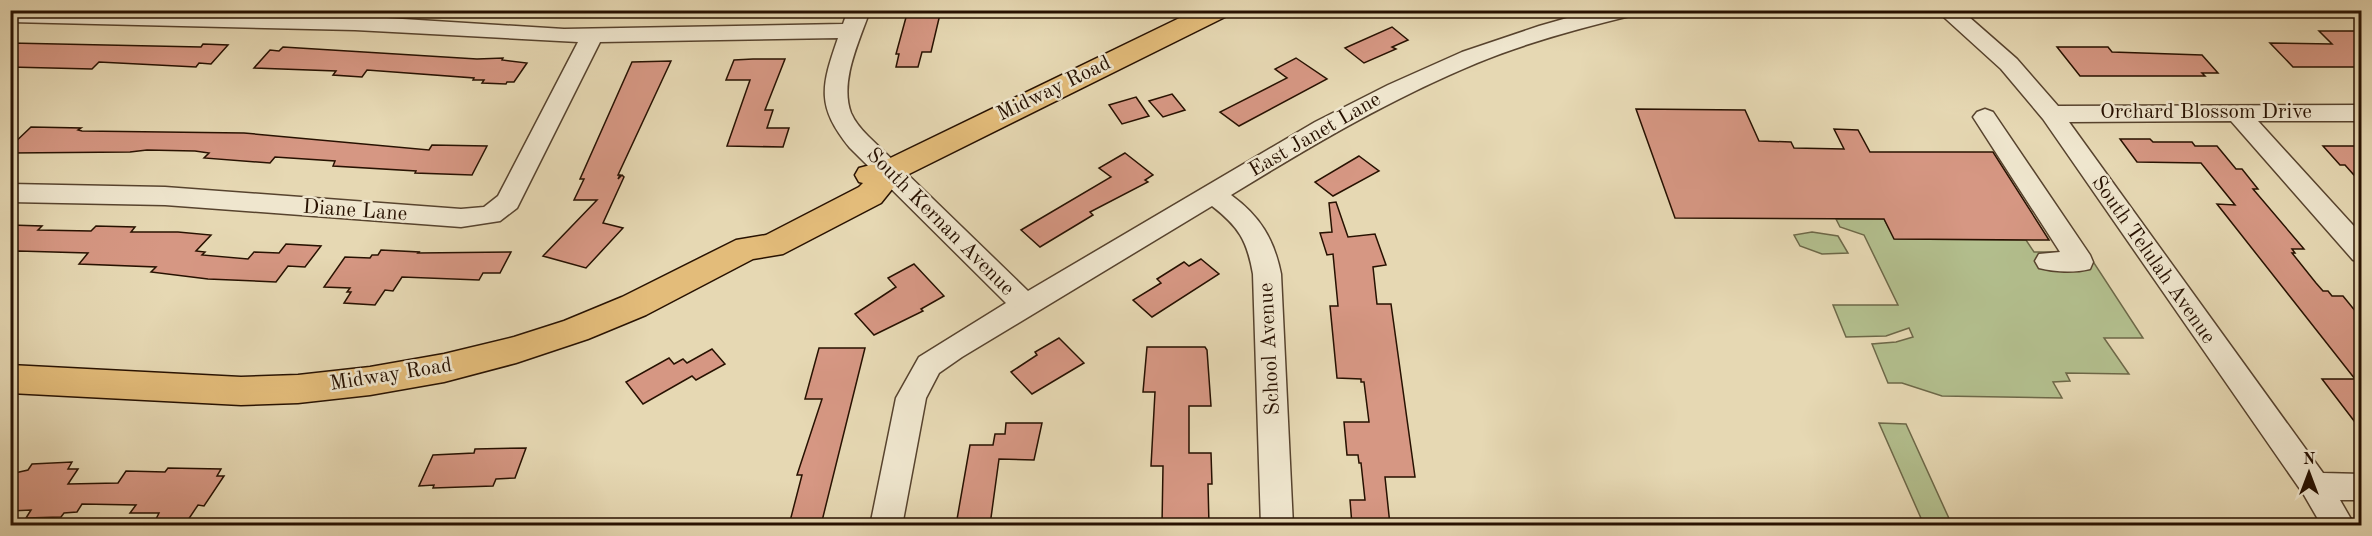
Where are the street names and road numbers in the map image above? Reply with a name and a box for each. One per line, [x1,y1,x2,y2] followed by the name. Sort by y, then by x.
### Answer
[994,52,1114,126] street label: Midway Road
[1245,89,1385,181] street label: East Janet Lane
[2100,102,2312,123] street label: Orchard Blossom Drive
[862,144,1018,300] street label: South Kernan Avenue
[2087,172,2219,348] street label: South Telulah Avenue
[302,197,408,225] street label: Diane Lane
[1256,282,1284,416] street label: School Avenue
[328,355,454,395] street label: Midway Road

